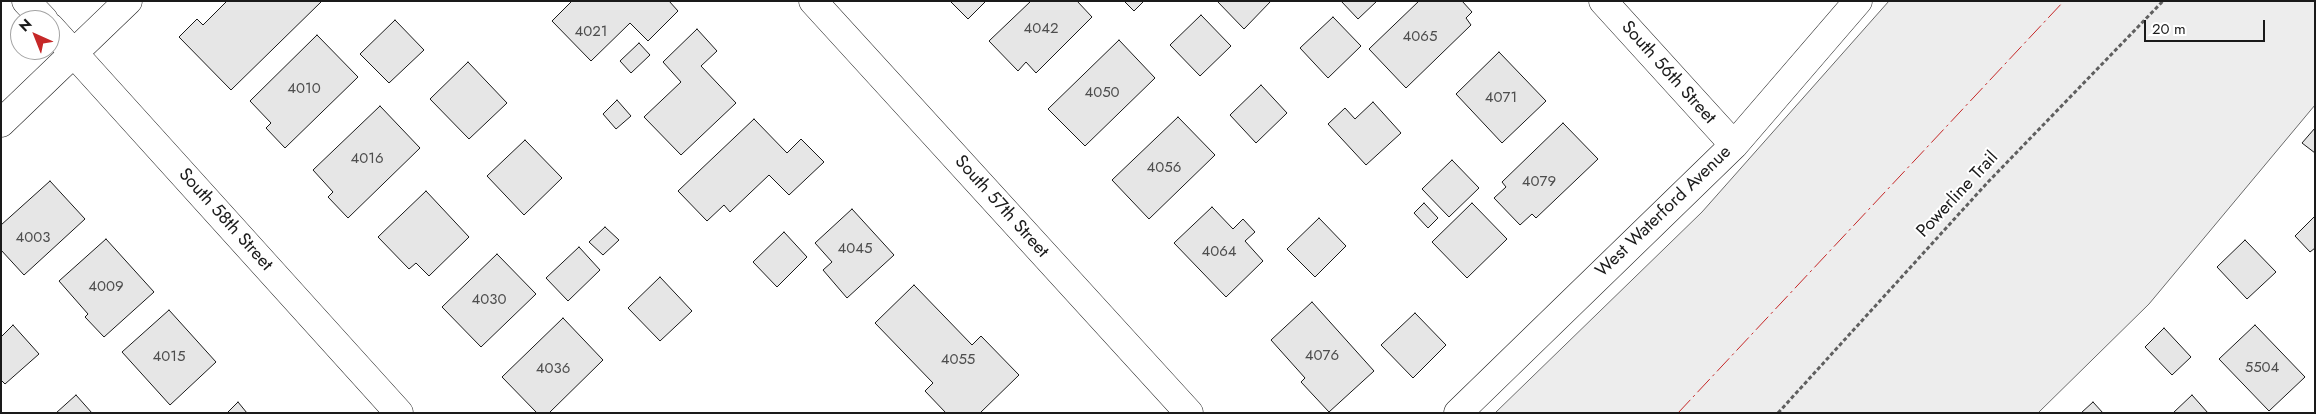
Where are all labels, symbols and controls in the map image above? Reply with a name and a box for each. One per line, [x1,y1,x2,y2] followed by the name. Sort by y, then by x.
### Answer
[10,10,60,60] north arrow
[2146,10,2267,42] scale bar
[14,14,36,36] text: N
[1616,17,1720,129] street label: South 56th Street
[2152,18,2186,40] text: 20 m
[1023,20,1059,38] house number: 4042
[574,23,608,41] house number: 4021
[1403,28,1437,46] house number: 4065
[287,80,321,98] house number: 4010
[1084,84,1120,102] house number: 4050
[1485,89,1517,107] house number: 4071
[1592,142,1736,282] street label: West Waterford Avenue
[1913,147,2003,243] street label: Powerline Trail
[350,150,384,168] house number: 4016
[949,151,1053,263] street label: South 57th Street
[1147,159,1181,177] house number: 4056
[173,164,277,276] street label: South 58th Street
[1522,173,1556,191] house number: 4079
[16,229,50,247] house number: 4003
[838,240,872,258] house number: 4045
[1201,243,1237,261] house number: 4064
[88,278,124,296] house number: 4009
[472,291,506,309] house number: 4030
[1305,347,1339,365] house number: 4076
[153,348,185,366] house number: 4015
[941,351,975,369] house number: 4055
[2245,359,2279,377] house number: 5504
[536,360,570,378] house number: 4036

